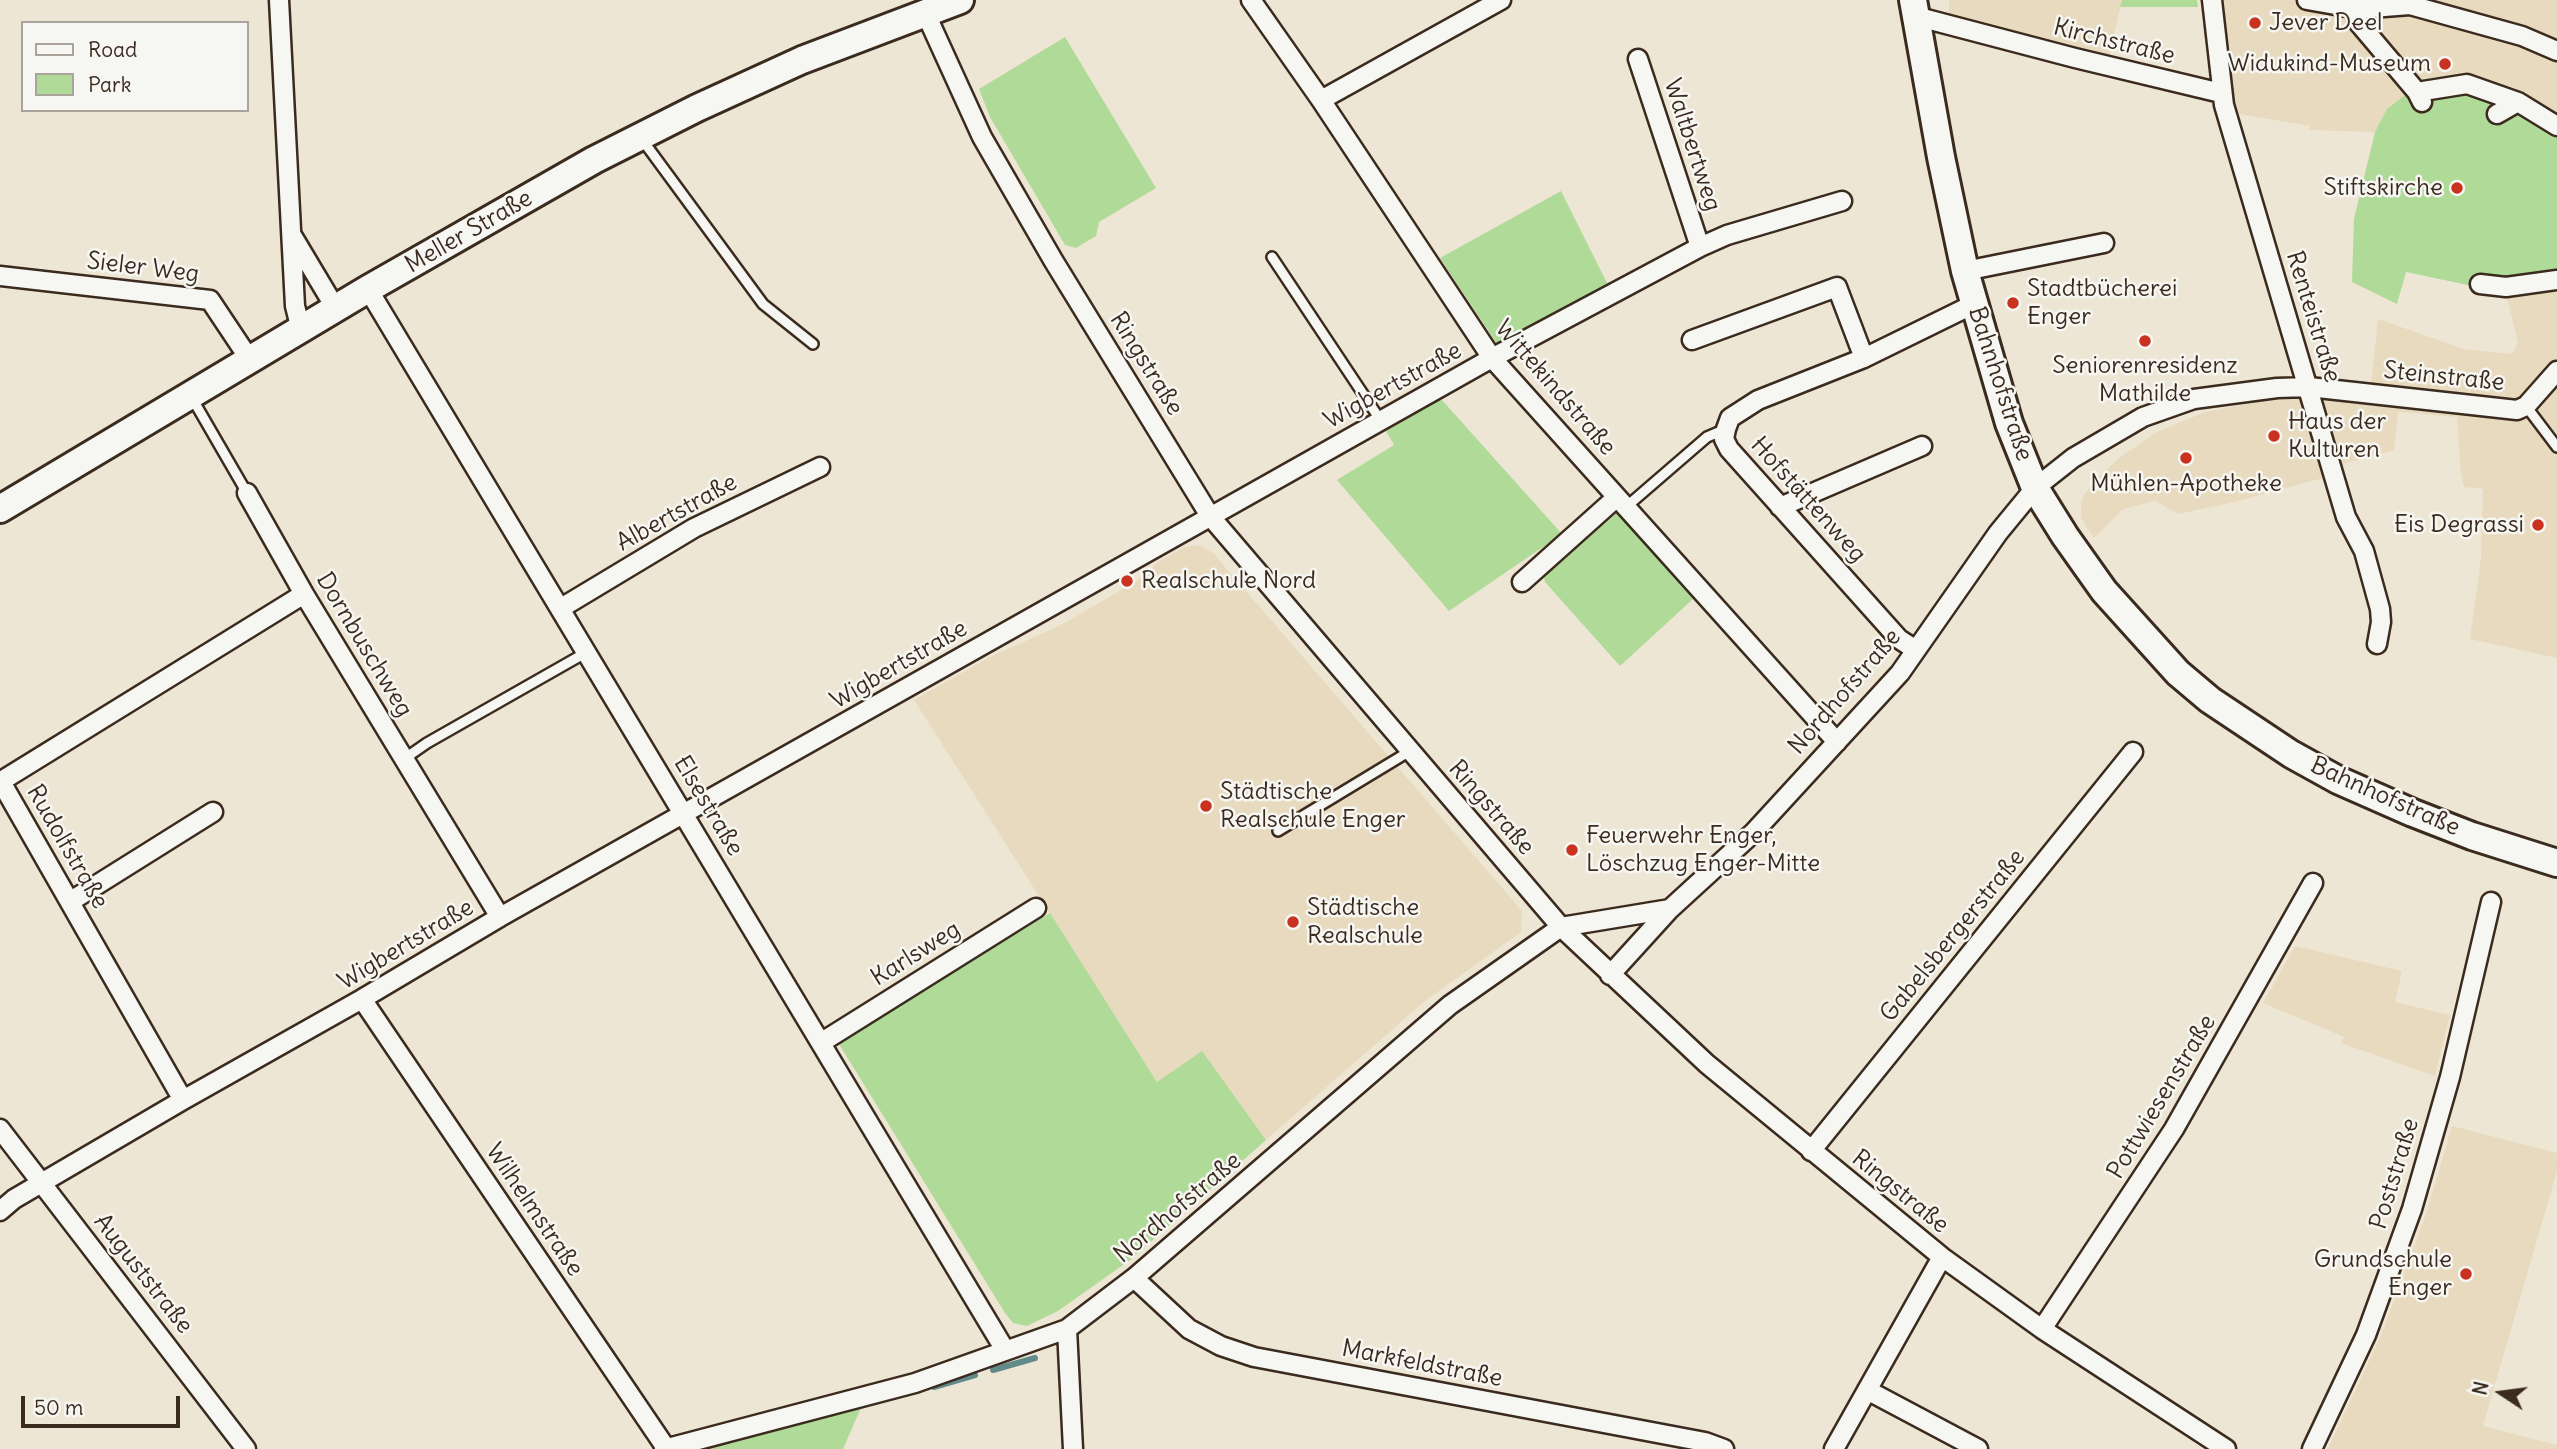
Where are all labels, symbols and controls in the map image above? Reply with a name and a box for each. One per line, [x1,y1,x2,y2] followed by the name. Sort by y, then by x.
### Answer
[2269,9,2382,37] place label: Jever Deel
[2050,13,2178,71] street label: Kirchstraße
[2247,15,2263,31] marker: Jever Deel
[21,21,248,112] legend
[88,36,137,63] text: Road
[2228,50,2431,78] place label: Widukind-Museum
[2437,56,2453,72] marker: Widukind-Museum
[88,71,131,98] text: Park
[1657,75,1727,215] street label: Waltbertweg
[2324,174,2443,202] place label: Stiftskirche
[2449,180,2465,196] marker: Stiftskirche
[400,184,538,280] street label: Meller Straße
[85,247,201,289] street label: Sieler Weg
[2279,248,2347,386] street label: Renteistraße
[2027,275,2177,331] place label: Stadtbücherei Enger
[2005,295,2021,311] marker: Stadtbücherei Enger
[1962,303,2038,465] street label: Bahnhofstraße
[1103,307,1189,421] street label: Ringstraße
[1488,314,1622,462] street label: Wittekindstraße
[2137,333,2153,349] marker: Seniorenresidenz Mathilde
[1319,336,1467,436] street label: Wigbertstraße
[2052,352,2238,408] place label: Seniorenresidenz Mathilde
[2382,356,2506,398] street label: Steinstraße
[2288,408,2386,464] place label: Haus der Kulturen
[2266,428,2282,444] marker: Haus der Kulturen
[1744,431,1872,569] street label: Hofstättenweg
[2178,450,2194,466] marker: Mühlen-Apotheke
[612,468,742,558] street label: Albertstraße
[2090,470,2282,498] place label: Mühlen-Apotheke
[2394,511,2524,539] place label: Eis Degrassi
[2530,517,2546,533] marker: Eis Degrassi
[1141,567,1316,595] place label: Realschule Nord
[310,568,418,722] street label: Dornbuschweg
[1119,573,1135,589] marker: Realschule Nord
[826,614,972,716] street label: Wigbertstraße
[1783,623,1907,761] street label: Nordhofstraße
[667,751,749,861] street label: Elsestraße
[2306,751,2464,843] street label: Bahnhofstraße
[1442,755,1540,861] street label: Ringstraße
[1220,778,1406,834] place label: Städtische Realschule Enger
[20,780,114,914] street label: Rudolfstraße
[1198,798,1214,814] marker: Städtische Realschule Enger
[1586,822,1820,878] place label: Feuerwehr Enger, Löschzug Enger-Mitte
[1564,842,1580,858] marker: Feuerwehr Enger, Löschzug Enger-Mitte
[1875,844,2031,1028] street label: Gabelsbergerstraße
[333,893,479,997] street label: Wigbertstraße
[1307,894,1423,950] place label: Städtische Realschule
[1285,914,1301,930] marker: Städtische Realschule
[866,915,966,993] street label: Karlsweg
[2102,1010,2222,1184] street label: Pottwiesenstraße
[2364,1115,2426,1233] street label: Poststraße
[479,1138,589,1282] street label: Wilhelmstraße
[1846,1144,1954,1240] street label: Ringstraße
[1109,1147,1247,1269] street label: Nordhofstraße
[87,1208,199,1340] street label: Auguststraße
[2314,1246,2452,1302] place label: Grundschule Enger
[2458,1266,2474,1282] marker: Grundschule Enger
[1339,1334,1505,1394] street label: Markfeldstraße
[2466,1358,2536,1428] north arrow
[2467,1379,2494,1397] text: N
[24,1382,184,1426] scale bar
[34,1394,83,1421] text: 50 m

